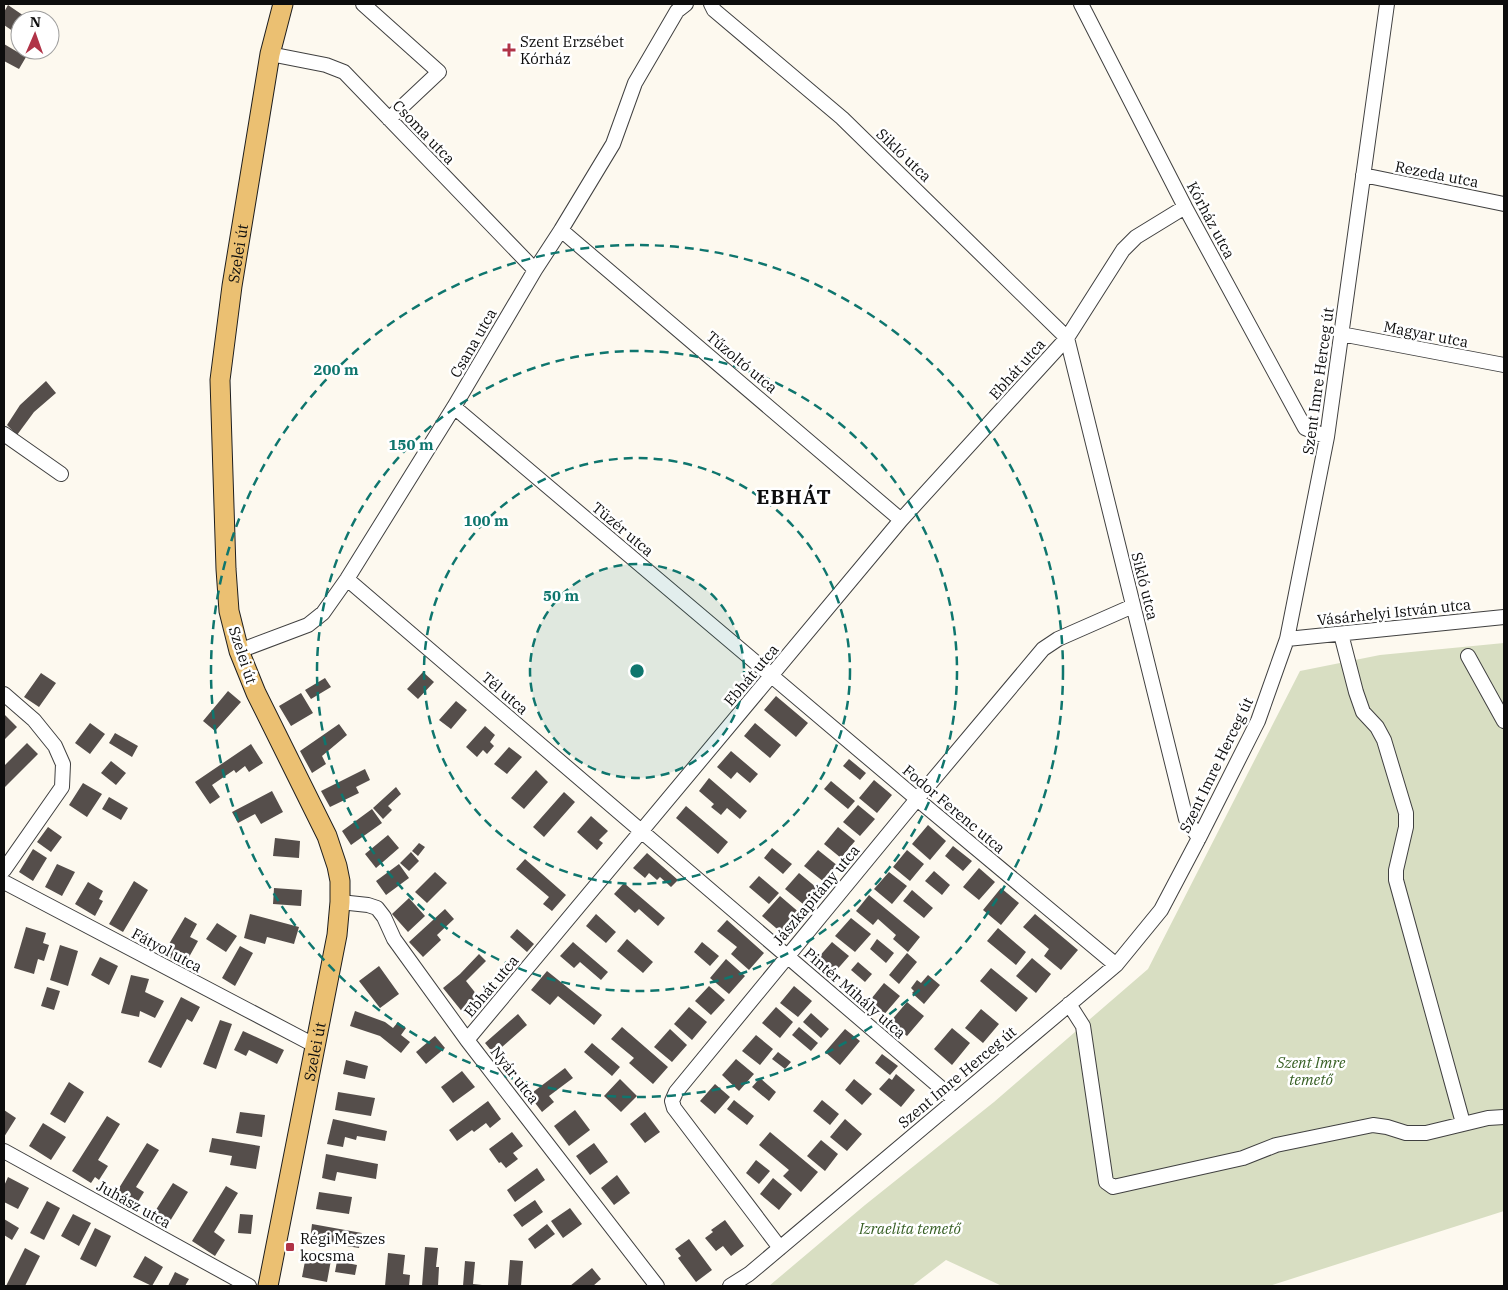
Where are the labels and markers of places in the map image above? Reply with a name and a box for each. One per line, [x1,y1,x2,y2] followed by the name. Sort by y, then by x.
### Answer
[520,32,624,68] place label: Szent Erzsébet Kórház
[502,43,516,57] marker: Szent Erzsébet Kórház
[628,662,646,680] centre of rings
[300,1229,385,1265] place label: Régi Meszes kocsma
[284,1241,296,1253] marker: Régi Meszes kocsma

